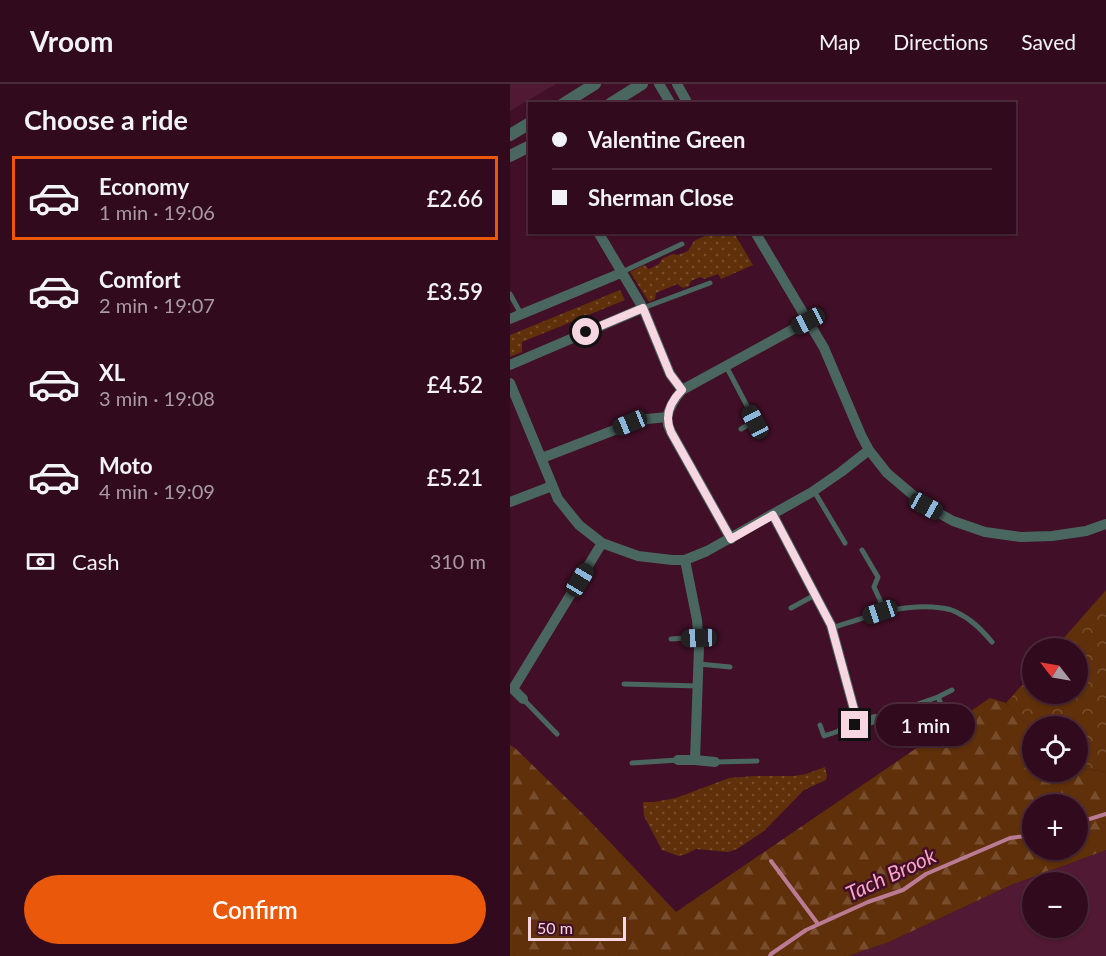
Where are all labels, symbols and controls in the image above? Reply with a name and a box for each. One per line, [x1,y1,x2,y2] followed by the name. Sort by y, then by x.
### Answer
[30,24,114,58] text: Vroom
[819,29,860,54] text: Map
[893,29,988,54] text: Directions
[1021,29,1076,54] text: Saved
[24,103,188,136] text: Choose a ride
[588,126,746,153] text: Valentine Green
[27,171,81,225] icon: car
[99,173,189,200] text: Economy
[588,184,734,211] text: Sherman Close
[427,185,483,212] text: £2.66
[99,200,215,224] text: 1 min · 19:06
[27,264,81,318] icon: car
[99,266,181,293] text: Comfort
[427,278,483,305] text: £3.59
[99,293,215,317] text: 2 min · 19:07
[788,305,828,337] car
[572,318,599,345] route start
[27,357,81,411] icon: car
[99,359,125,386] text: XL
[427,371,483,398] text: £4.52
[99,386,215,410] text: 3 min · 19:08
[739,402,771,442] car
[610,408,650,438] car
[27,450,81,504] icon: car
[99,452,153,479] text: Moto
[427,464,483,491] text: £5.21
[99,479,215,503] text: 4 min · 19:09
[906,489,946,523] car
[24,545,57,578] icon: cash
[72,548,119,575] text: Cash
[430,549,486,573] text: 310 m
[563,560,597,600] car
[860,598,900,626] car
[681,628,717,648] car
[1022,638,1088,704] north arrow
[1022,638,1088,938] map controls
[876,704,975,746] callout: 1 min
[841,711,868,738] route end
[901,713,950,737] text: 1 min
[1022,716,1088,782] button: locate
[1022,794,1088,860] button: +
[841,841,940,905] water label: Tach Brook
[1022,872,1088,938] button: −
[24,875,486,944] button: Confirm
[528,914,626,942] scale bar
[537,918,573,937] text: 50 m

